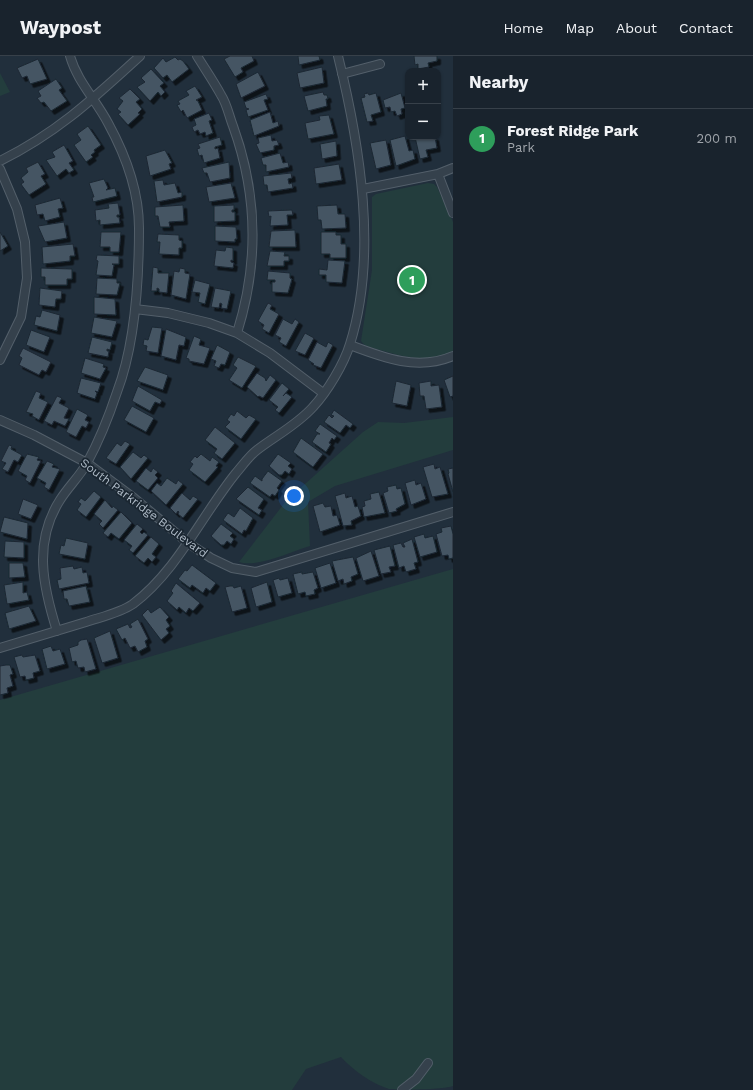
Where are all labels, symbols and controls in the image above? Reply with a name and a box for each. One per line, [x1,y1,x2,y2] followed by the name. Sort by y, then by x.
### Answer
[20,16,101,39] text: Waypost
[503,20,543,36] text: Home
[565,20,594,36] text: Map
[616,20,657,36] text: About
[679,20,733,36] text: Contact
[405,68,441,140] map controls
[405,68,441,104] button: +
[469,72,528,92] text: Nearby
[405,104,441,140] button: −
[507,122,638,140] text: Forest Ridge Park
[479,131,485,146] text: 1
[696,131,737,146] text: 200 m
[507,140,535,155] text: Park
[399,265,425,295] pin: 1
[78,456,210,560] street label: South Parkridge Boulevard
[284,486,304,506] your location

